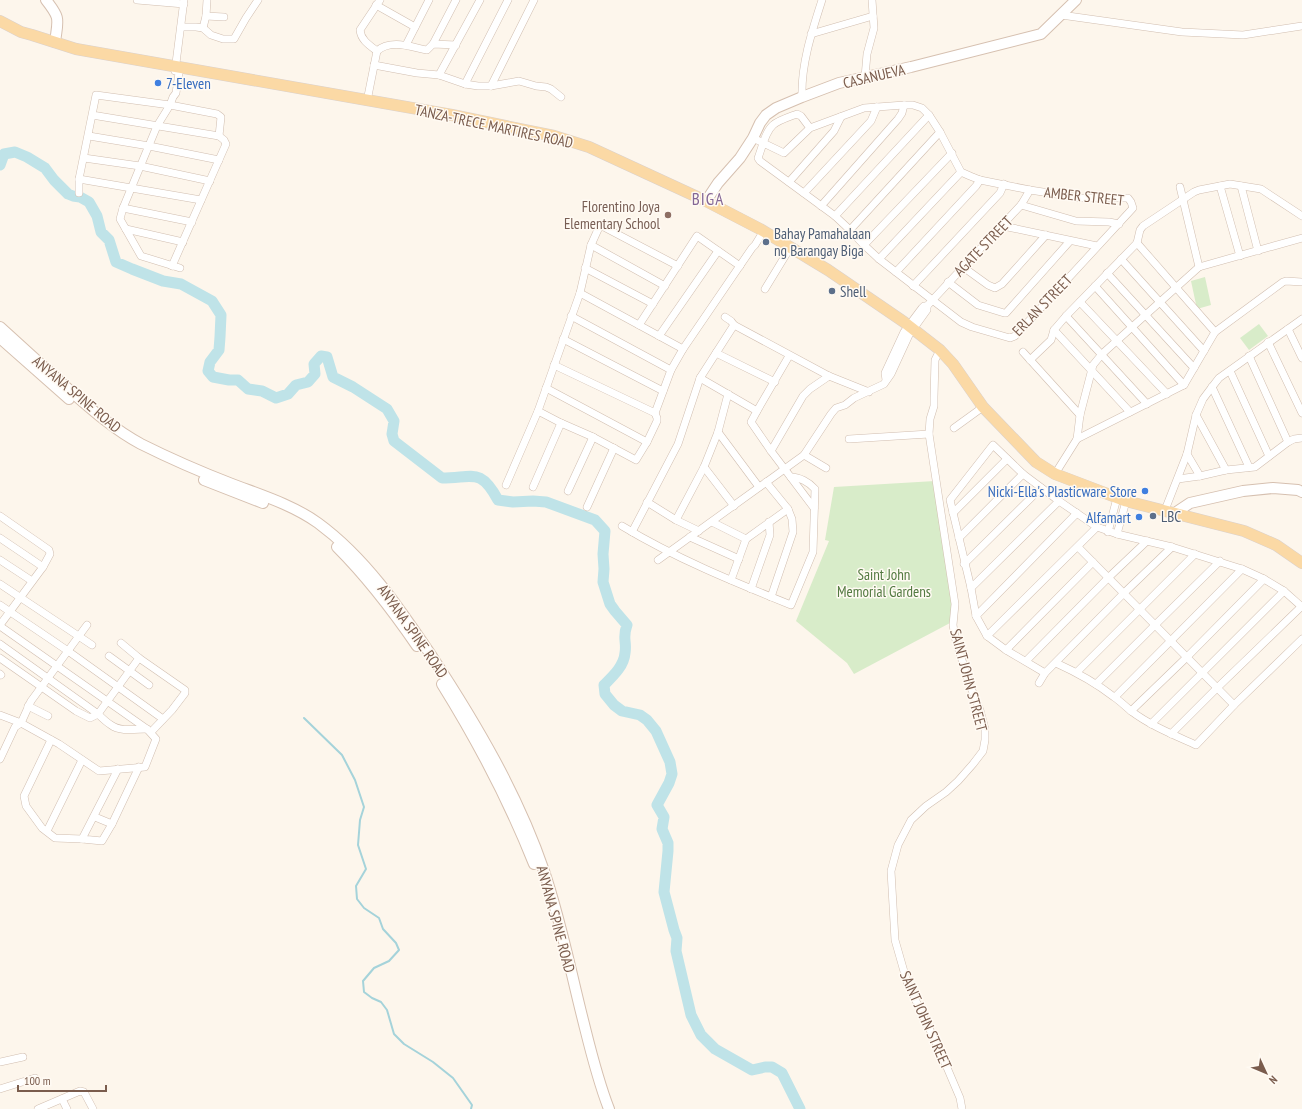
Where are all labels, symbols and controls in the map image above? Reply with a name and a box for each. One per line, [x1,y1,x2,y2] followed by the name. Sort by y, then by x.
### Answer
[841,59,908,92] street label: CASANUEVA
[166,74,211,93] place label: 7-Eleven
[153,78,163,88] marker: 7-Eleven
[413,100,575,152] street label: TANZA-TRECE MARTIRES ROAD
[1043,182,1125,210] street label: AMBER STREET
[692,188,724,210] district label: BIGA
[564,197,661,233] place label: Florentino Joya Elementary School
[663,210,673,220] marker: Florentino Joya Elementary School
[950,212,1017,280] street label: AGATE STREET
[774,224,871,260] place label: Bahay Pamahalaan ng Barangay Biga
[761,237,771,247] marker: Bahay Pamahalaan ng Barangay Biga
[1008,270,1076,340] street label: ERLAN STREET
[840,282,867,301] place label: Shell
[827,286,837,296] marker: Shell
[29,351,125,437] street label: ANYANA SPINE ROAD
[988,482,1137,501] place label: Nicki-Ella's Plasticware Store
[1140,486,1150,496] marker: Nicki-Ella's Plasticware Store
[1161,507,1181,526] place label: LBC
[1086,508,1131,527] place label: Alfamart
[1148,511,1158,521] marker: LBC
[1134,512,1144,522] marker: Alfamart
[837,565,931,601] park label: Saint John Memorial Gardens
[374,580,452,682] street label: ANYANA SPINE ROAD
[946,627,992,734] street label: SAINT JOHN STREET
[533,863,579,975] street label: ANYANA SPINE ROAD
[896,968,956,1072] street label: SAINT JOHN STREET
[1246,1053,1286,1093] north arrow
[18,1067,106,1093] scale bar
[24,1073,51,1088] text: 100 m
[1266,1073,1280,1087] text: N

